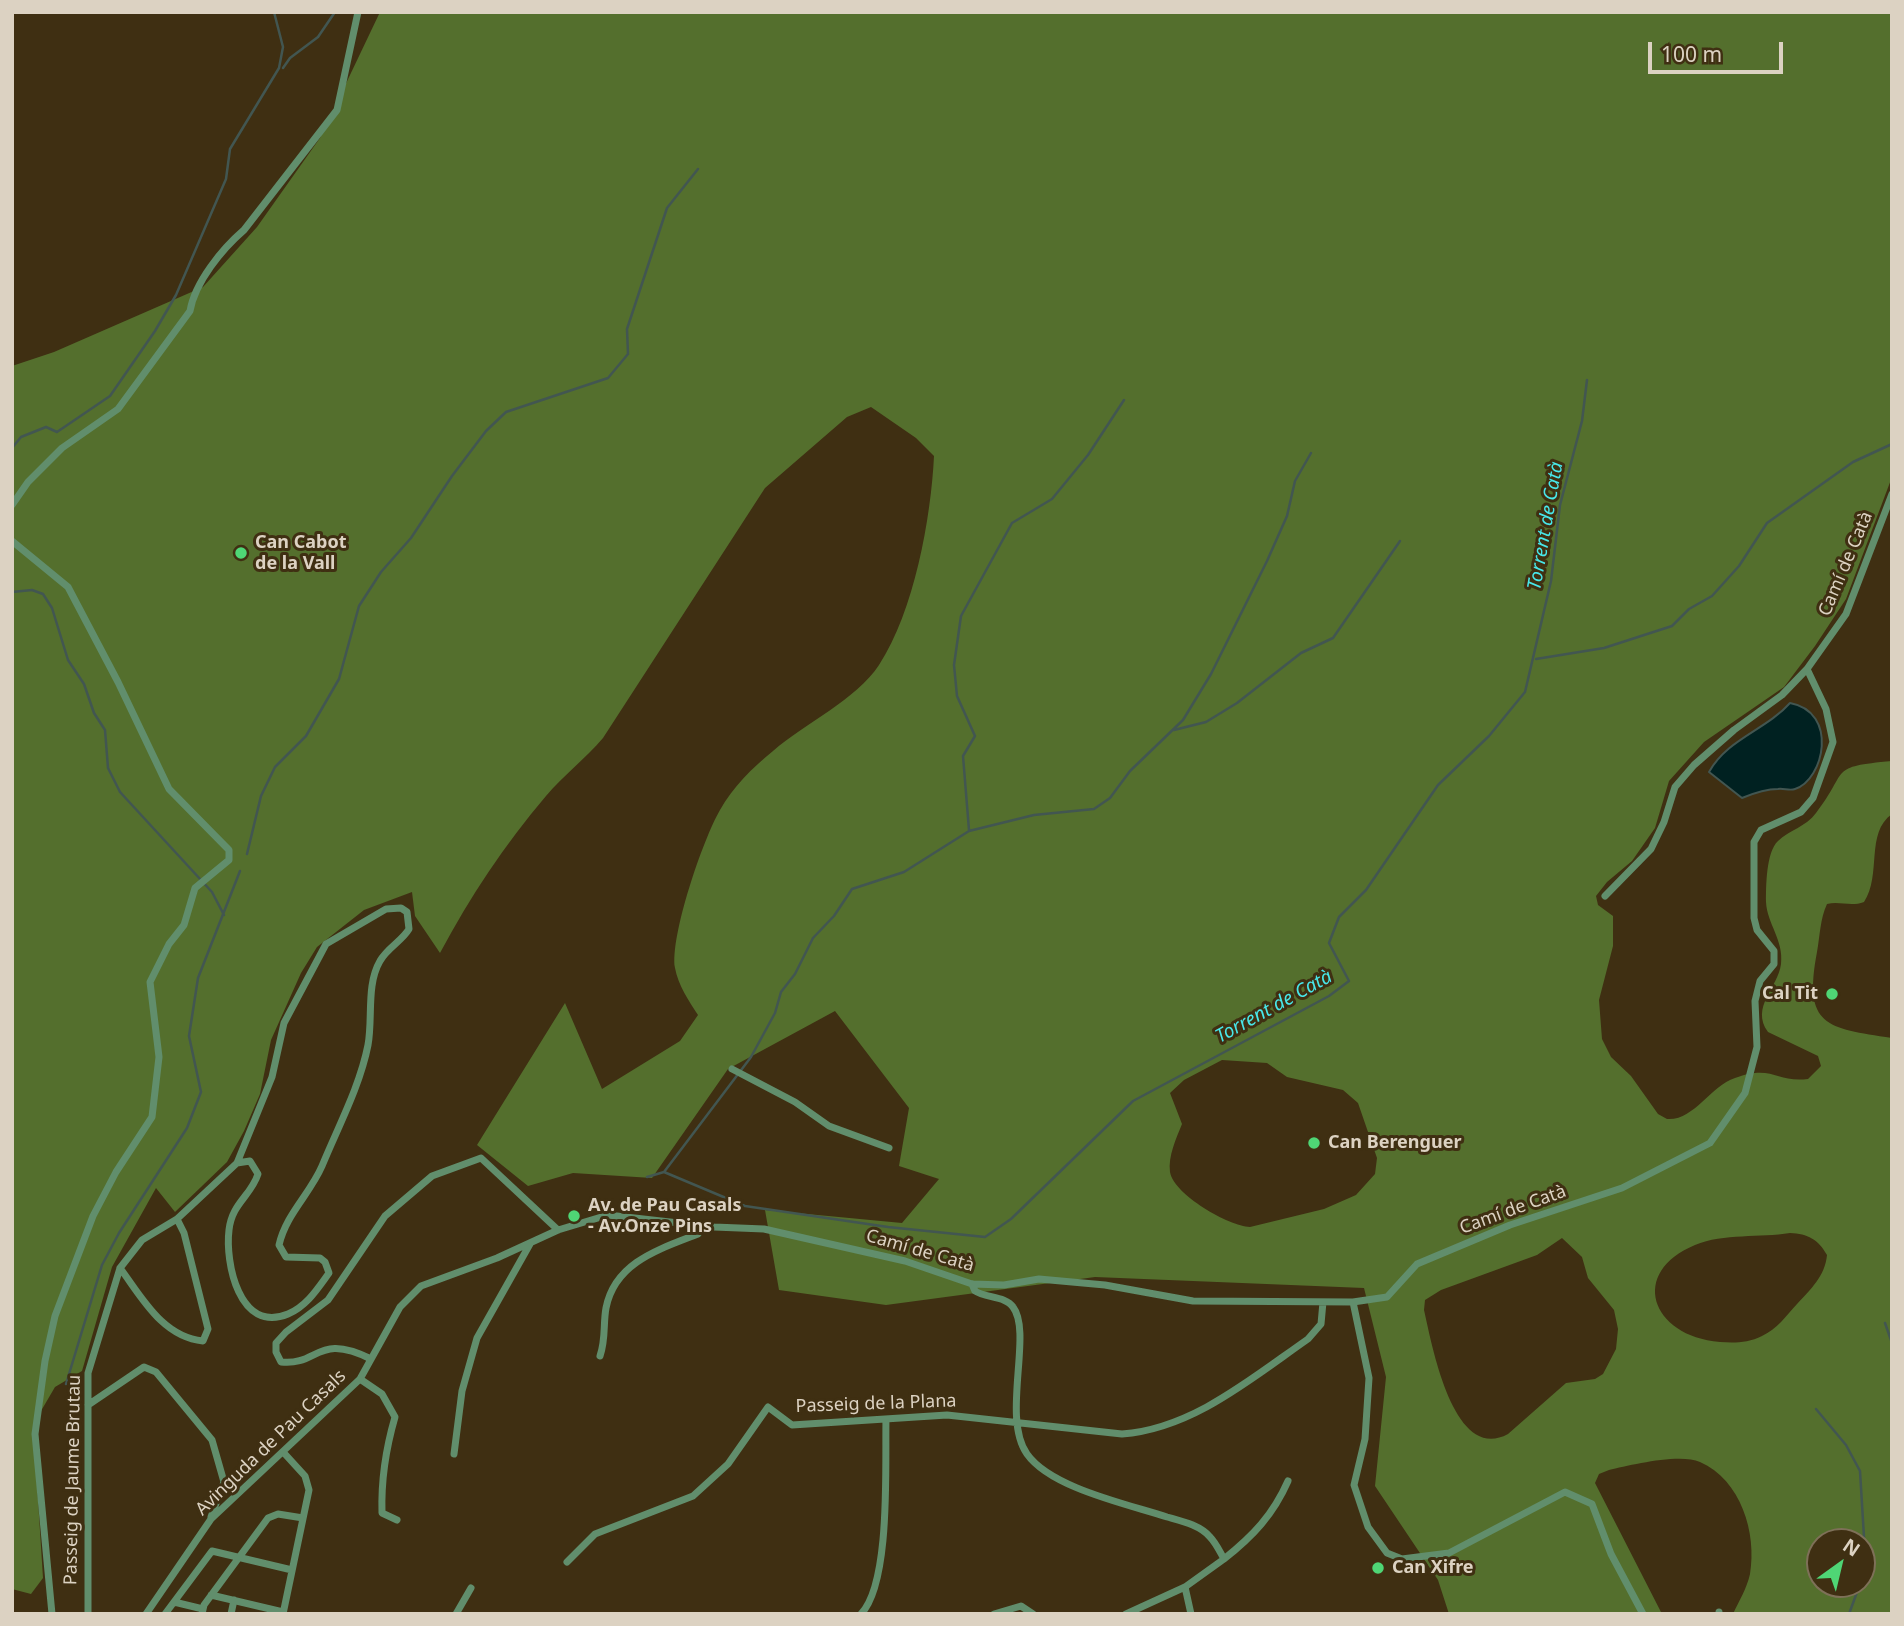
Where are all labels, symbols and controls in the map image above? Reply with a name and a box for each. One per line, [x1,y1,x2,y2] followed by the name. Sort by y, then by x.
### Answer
[1652,28,1787,72] scale bar
[1661,40,1722,68] text: 100 m
[1524,460,1568,592] water label: Torrent de Catà
[1814,508,1878,620] street label: Camí de Catà
[255,532,346,574] place label: Can Cabot de la Vall
[233,545,249,561] marker: Can Cabot de la Vall
[1212,966,1336,1048] water label: Torrent de Catà
[1762,983,1818,1005] place label: Cal Tit
[1824,986,1840,1002] marker: Cal Tit
[1328,1132,1461,1154] place label: Can Berenguer
[1306,1135,1322,1151] marker: Can Berenguer
[1457,1181,1569,1239] street label: Camí de Catà
[588,1195,741,1238] place label: Av. de Pau Casals - Av.Onze Pins
[566,1208,582,1224] marker: Av. de Pau Casals - Av.Onze Pins
[863,1225,977,1277] street label: Camí de Catà
[191,1366,351,1520] street label: Avinguda de Pau Casals
[60,1375,86,1585] street label: Passeig de Jaume Brutau
[795,1390,957,1418] street label: Passeig de la Plana
[1806,1528,1876,1598] north arrow
[1838,1532,1865,1562] text: N
[1392,1557,1474,1579] place label: Can Xifre
[1370,1560,1386,1576] marker: Can Xifre

